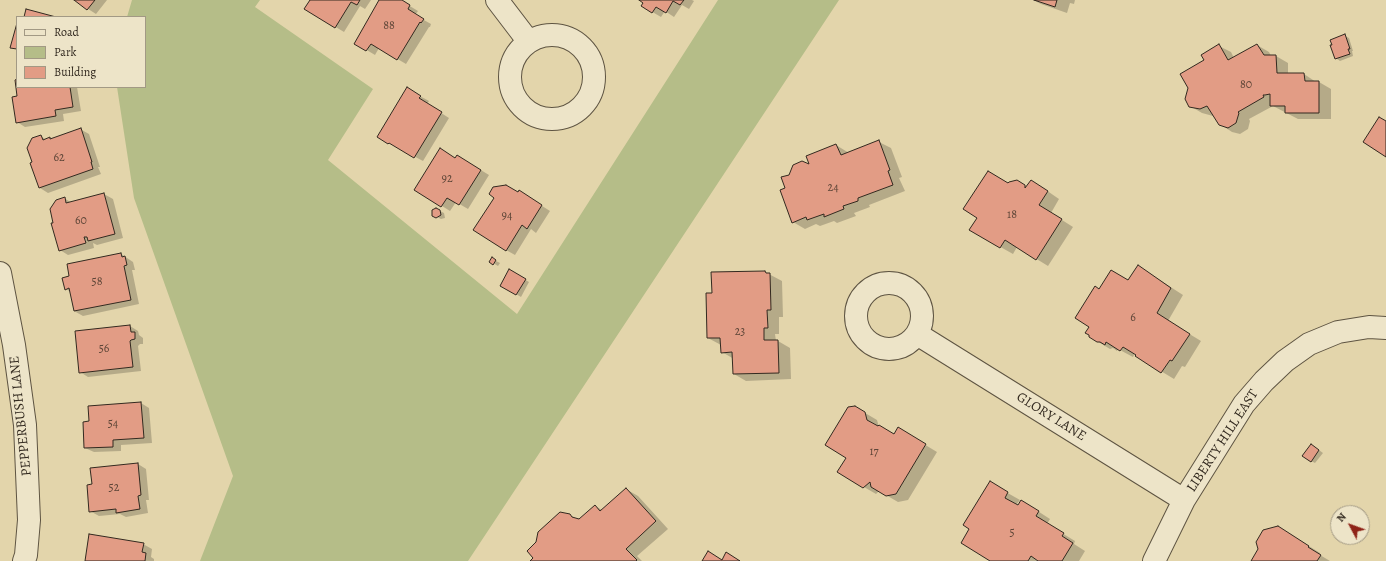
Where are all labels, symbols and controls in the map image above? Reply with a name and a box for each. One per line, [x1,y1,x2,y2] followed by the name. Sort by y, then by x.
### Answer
[16,16,146,88] legend
[383,19,395,33] house number: 88
[54,24,79,40] text: Road
[54,44,77,60] text: Park
[54,64,96,80] text: Building
[1240,78,1252,92] house number: 80
[53,151,65,165] house number: 62
[441,172,453,186] house number: 92
[827,181,839,195] house number: 24
[1007,208,1017,222] house number: 18
[502,209,512,223] house number: 94
[75,214,87,228] house number: 60
[92,275,102,289] house number: 58
[1130,311,1136,325] house number: 6
[735,325,745,339] house number: 23
[99,342,109,356] house number: 56
[6,355,36,477] street label: PEPPERBUSH LANE
[1184,387,1262,495] street label: LIBERTY HILL EAST
[1013,389,1089,445] street label: GLORY LANE
[108,417,118,431] house number: 54
[869,445,879,459] house number: 17
[109,481,119,495] house number: 52
[1330,505,1370,545] north arrow
[1333,510,1350,525] text: N
[1009,526,1015,540] house number: 5

